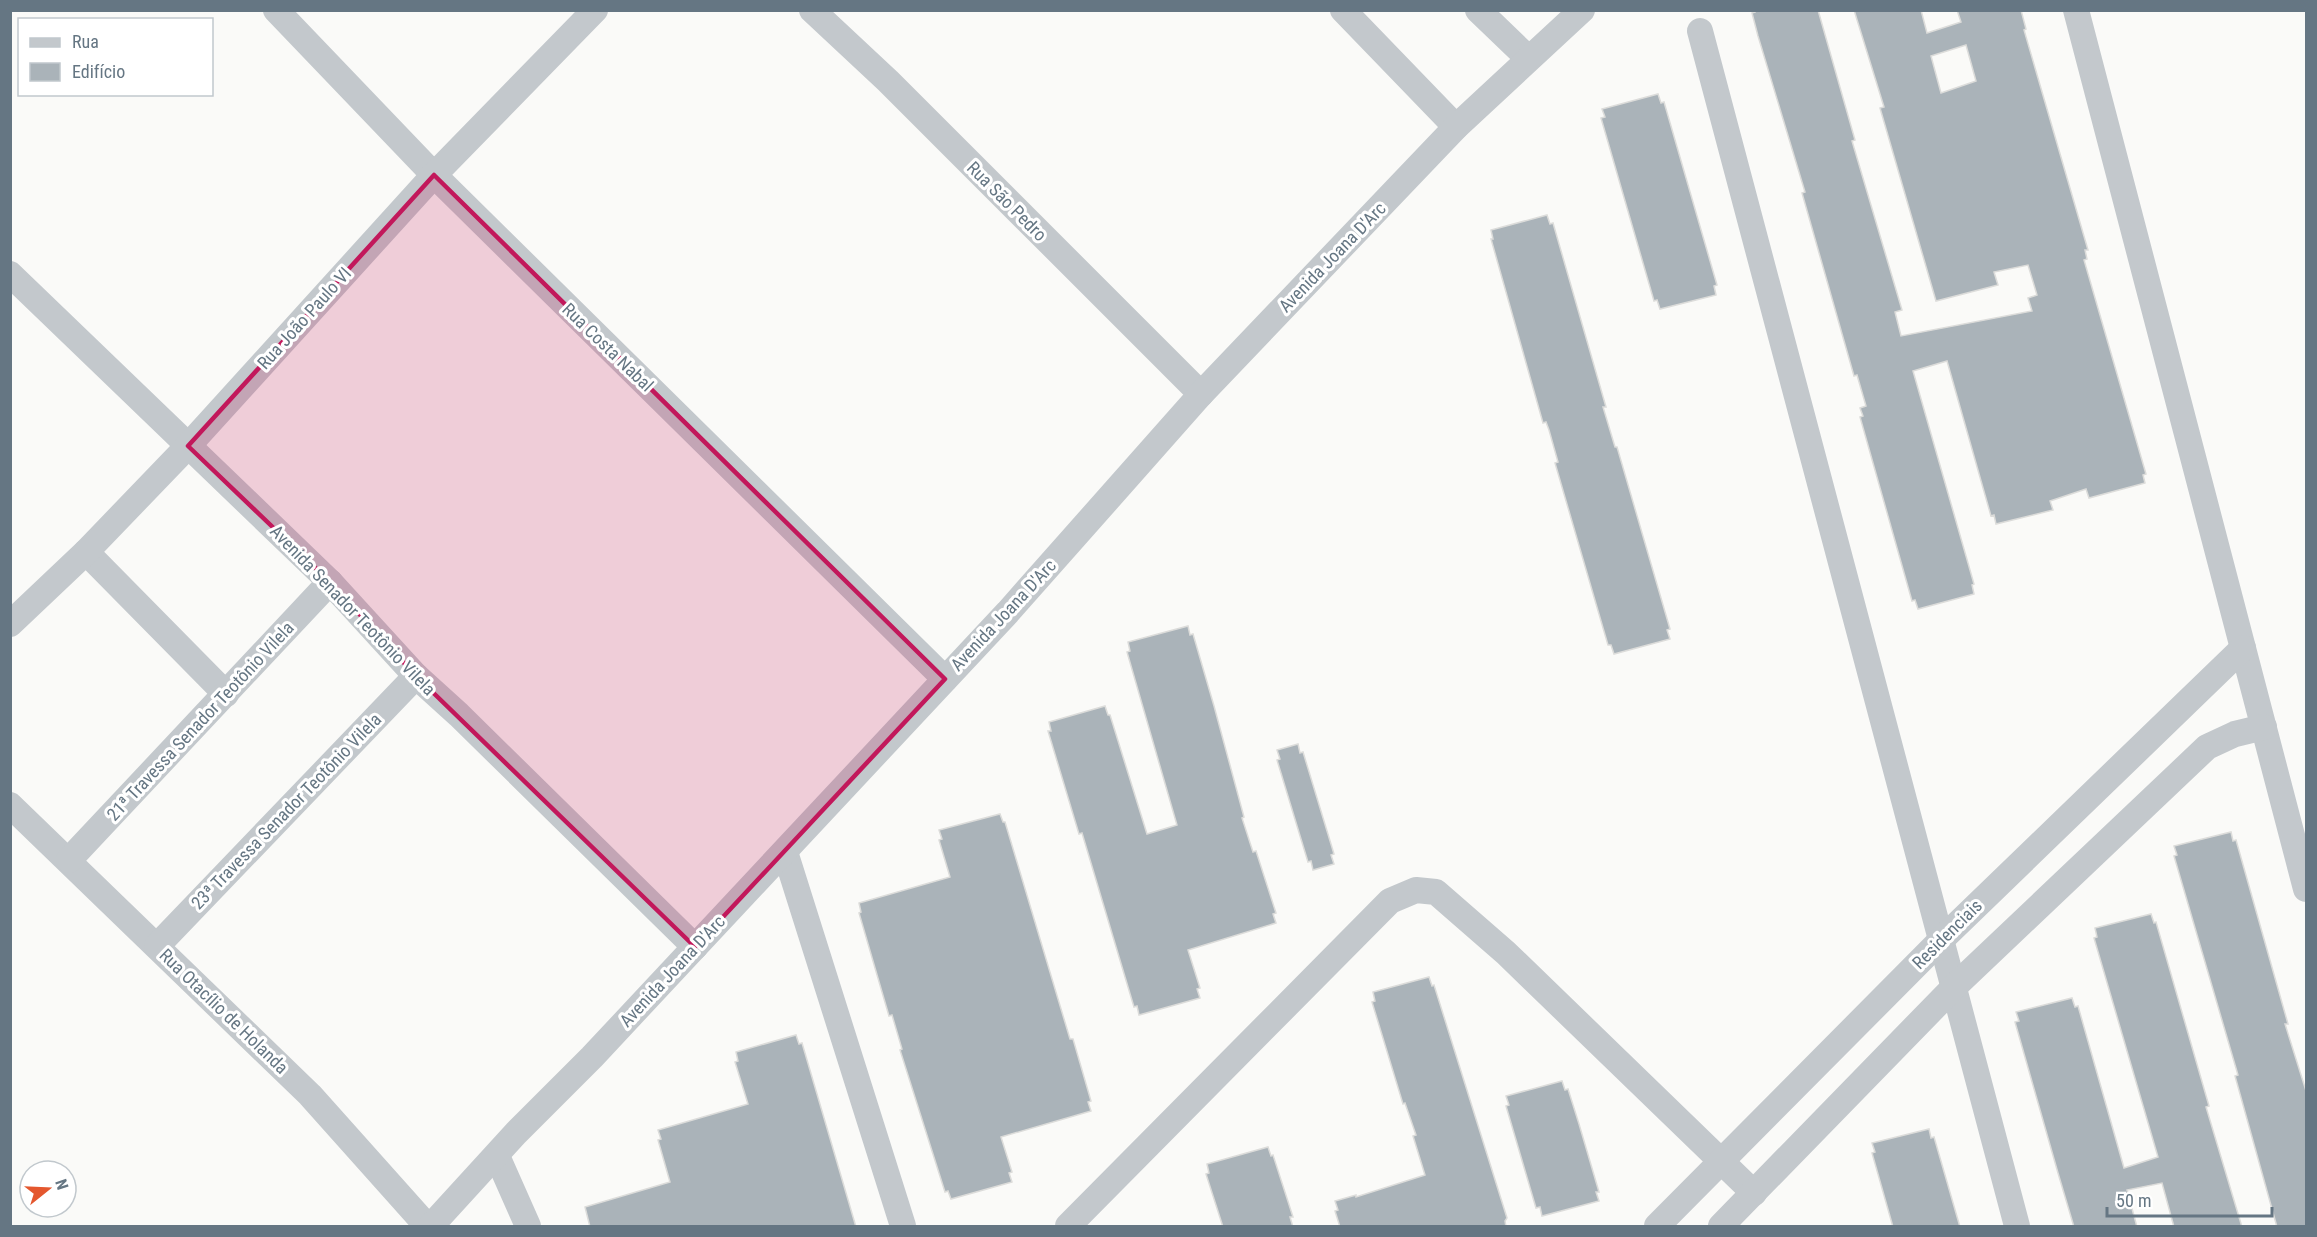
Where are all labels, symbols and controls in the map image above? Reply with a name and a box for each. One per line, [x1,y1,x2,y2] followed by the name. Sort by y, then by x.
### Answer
[18,18,213,96] legend
[72,31,99,52] text: Rua
[72,61,125,82] text: Edifício
[963,157,1051,245] street label: Rua São Pedro
[1274,198,1390,316] street label: Avenida Joana D'Arc
[253,263,355,373] street label: Rua João Paulo VI
[558,298,658,396] street label: Rua Costa Nabal
[266,520,440,700] street label: Avenida Senador Teotônio Vilela
[946,555,1060,675] street label: Avenida Joana D'Arc
[102,617,298,825] street label: 21ª Travessa Senador Teotônio Vilela
[187,709,385,913] street label: 23ª Travessa Senador Teotônio Vilela
[1908,895,1986,973] street label: Residenciais
[615,911,729,1031] street label: Avenida Joana D'Arc
[155,944,293,1078] street label: Rua Otacílio de Holanda
[18,1159,78,1219] north arrow
[51,1177,72,1192] text: N
[2107,1180,2272,1218] scale bar
[2116,1190,2151,1211] text: 50 m

